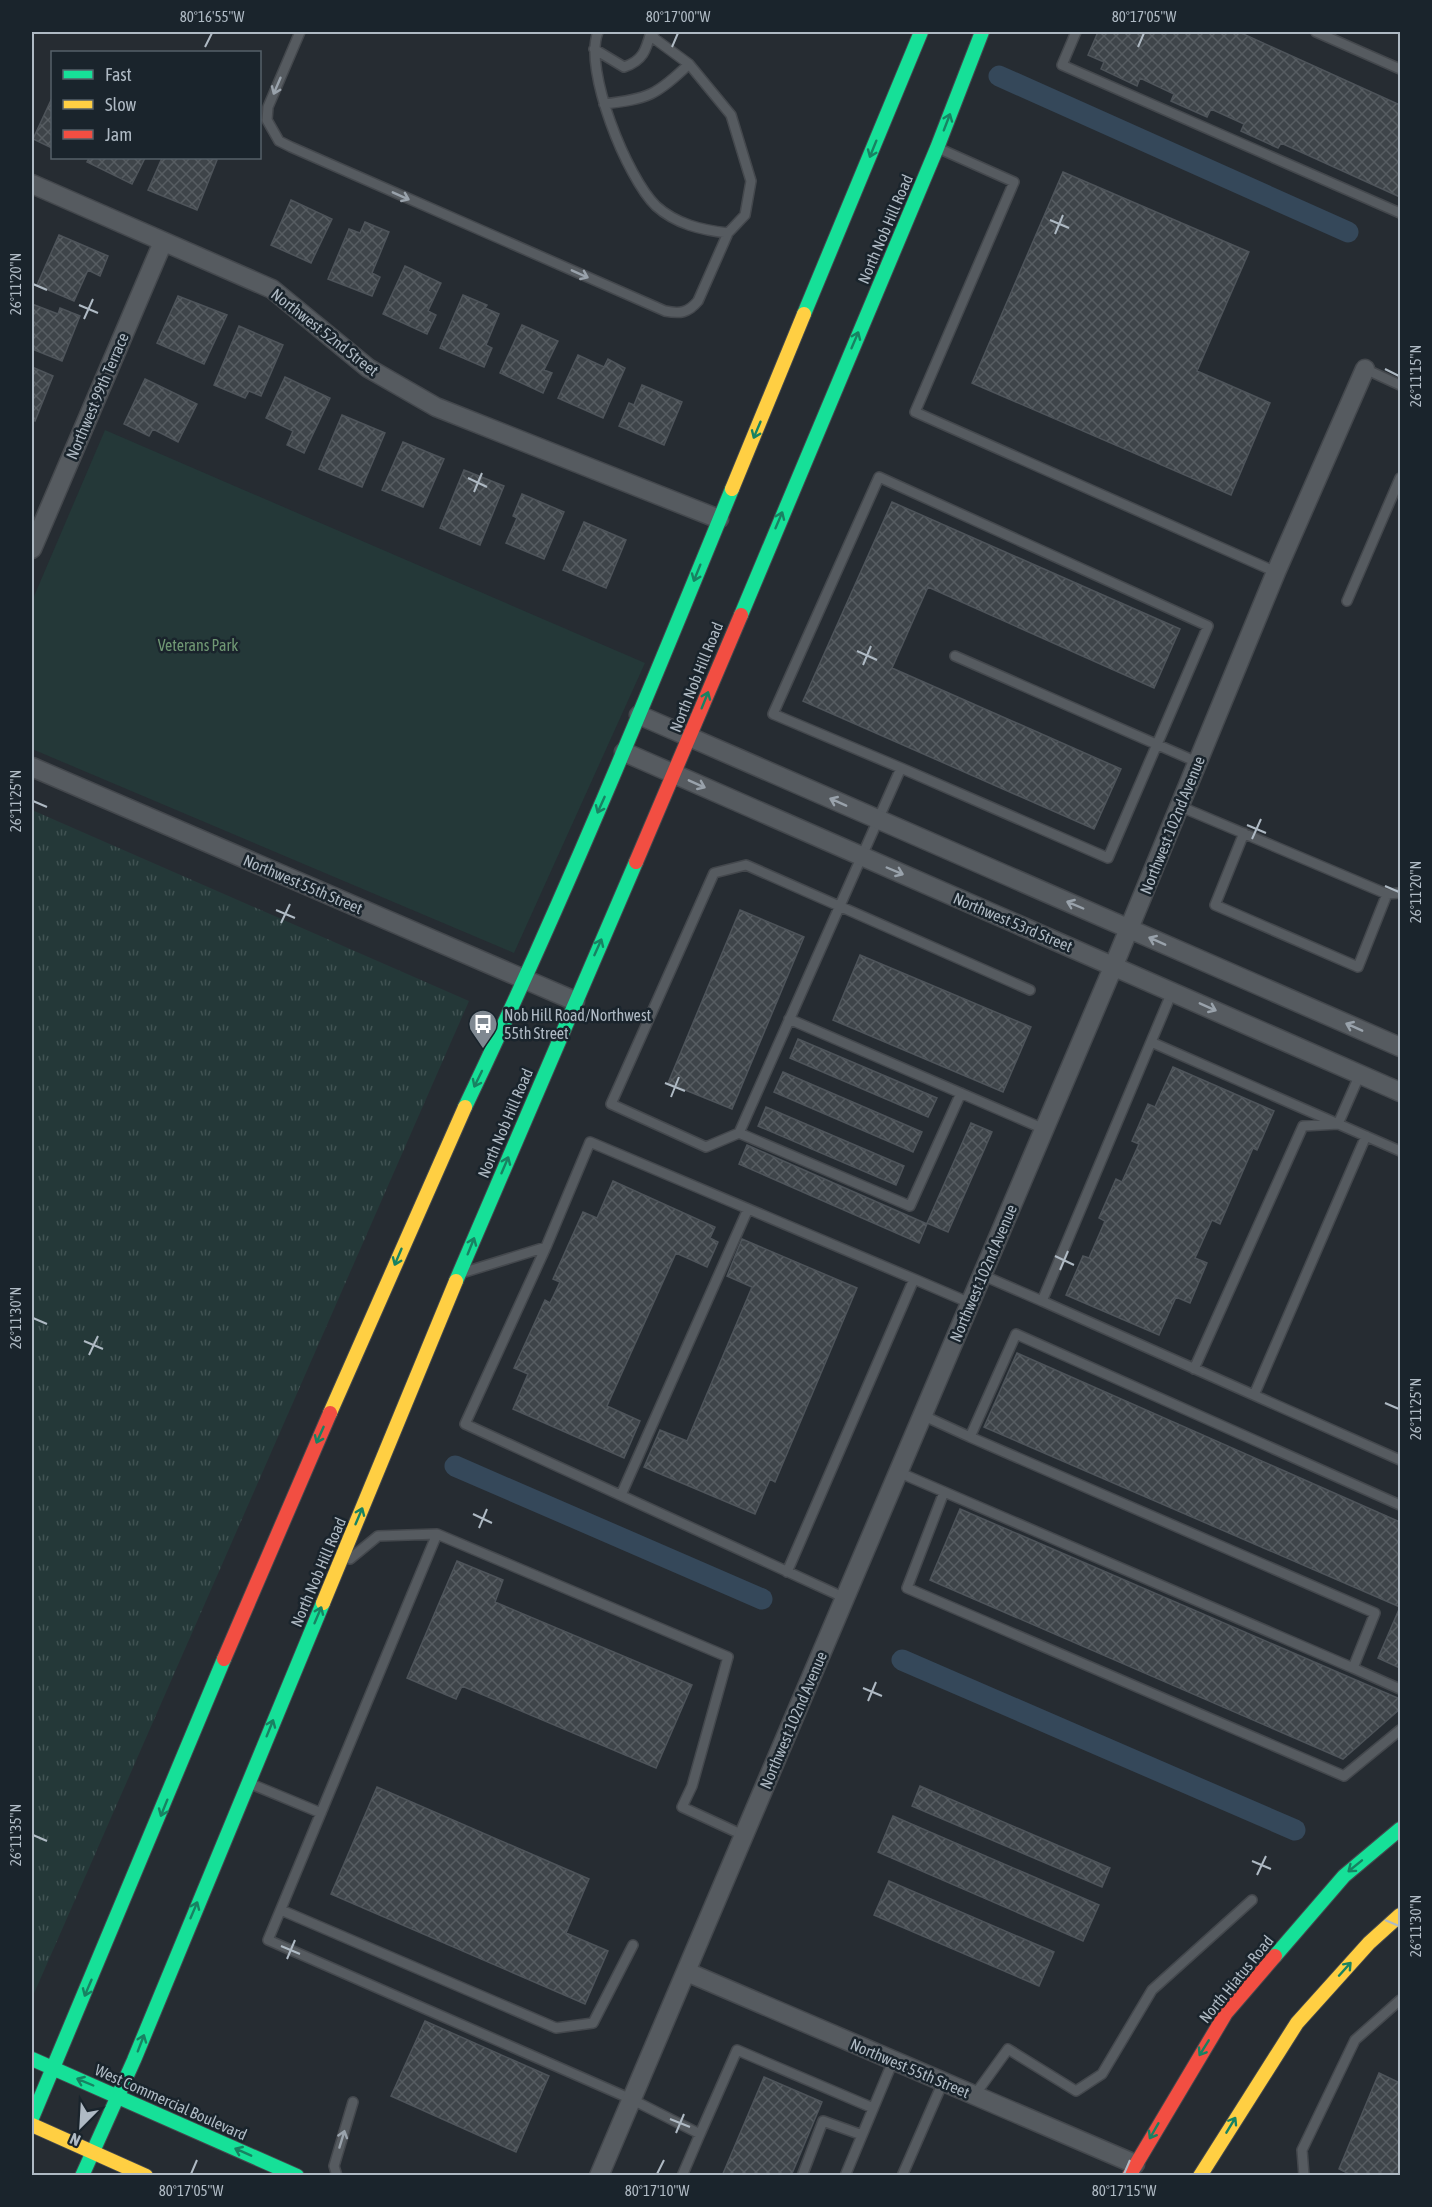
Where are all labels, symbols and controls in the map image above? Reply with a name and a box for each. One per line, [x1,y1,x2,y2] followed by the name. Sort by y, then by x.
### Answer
[180,8,244,25] text: 80°16'55"W
[646,8,710,25] text: 80°17'00"W
[1112,8,1176,25] text: 80°17'05"W
[51,51,261,159] legend
[105,64,132,85] text: Fast
[271,76,282,94] one-way arrow
[105,94,136,115] text: Slow
[942,113,953,132] one-way arrow
[105,124,132,145] text: Jam
[867,140,878,158] one-way arrow
[854,172,916,286] street label: North Nob Hill Road
[392,191,410,202] one-way arrow
[7,253,24,315] text: 26°11'20"N
[570,269,589,280] one-way arrow
[268,285,382,380] street label: Northwest 52nd Street
[62,330,132,462] street label: Northwest 99th Terrace
[850,332,861,350] one-way arrow
[1407,345,1424,407] text: 26°11'15"N
[751,420,762,438] one-way arrow
[774,511,785,529] one-way arrow
[691,563,702,582] one-way arrow
[666,619,726,735] street label: North Nob Hill Road
[158,636,238,654] park label: Veterans Park
[700,691,711,710] one-way arrow
[1136,753,1208,897] street label: Northwest 102nd Avenue
[7,770,24,832] text: 26°11'25"N
[688,778,706,790] one-way arrow
[595,796,606,814] one-way arrow
[830,796,848,808] one-way arrow
[241,851,366,917] street label: Northwest 55th Street
[1407,861,1424,923] text: 26°11'20"N
[886,866,904,877] one-way arrow
[951,889,1076,955] street label: Northwest 53rd Street
[1066,899,1085,910] one-way arrow
[1149,934,1167,946] one-way arrow
[593,939,604,957] one-way arrow
[1199,1002,1217,1014] one-way arrow
[504,1006,652,1042] place label: Nob Hill Road/Northwest 55th Street
[467,1008,499,1050] bus stop icon: Nob Hill Road/Northwest 55th Street
[1345,1020,1363,1032] one-way arrow
[474,1066,536,1180] street label: North Nob Hill Road
[472,1069,484,1087] one-way arrow
[500,1156,511,1174] one-way arrow
[946,1202,1020,1344] street label: Northwest 102nd Avenue
[466,1237,477,1256] one-way arrow
[392,1247,403,1265] one-way arrow
[7,1287,24,1349] text: 26°11'30"N
[1407,1378,1424,1440] text: 26°11'25"N
[314,1426,325,1444] one-way arrow
[354,1508,365,1526] one-way arrow
[287,1515,349,1629] street label: North Nob Hill Road
[312,1606,324,1624] one-way arrow
[756,1649,830,1791] street label: Northwest 102nd Avenue
[265,1719,276,1738] one-way arrow
[158,1798,169,1817] one-way arrow
[7,1804,24,1866] text: 26°11'35"N
[1347,1860,1363,1873] one-way arrow
[1407,1895,1424,1957] text: 26°11'30"N
[189,1901,200,1919] one-way arrow
[1195,1932,1277,2026] street label: North Hiatus Road
[1338,1961,1352,1976] one-way arrow
[82,1978,93,1996] one-way arrow
[136,2034,147,2053] one-way arrow
[848,2035,973,2101] street label: Northwest 55th Street
[1198,2039,1210,2056] one-way arrow
[92,2060,250,2144] street label: West Commercial Boulevard
[76,2076,94,2088] one-way arrow
[51,2096,111,2156] north arrow
[1225,2117,1237,2134] one-way arrow
[1148,2122,1160,2139] one-way arrow
[67,2130,83,2150] text: N
[337,2130,348,2149] one-way arrow
[235,2146,253,2157] one-way arrow
[159,2182,223,2199] text: 80°17'05"W
[625,2182,689,2199] text: 80°17'10"W
[1092,2182,1156,2199] text: 80°17'15"W

